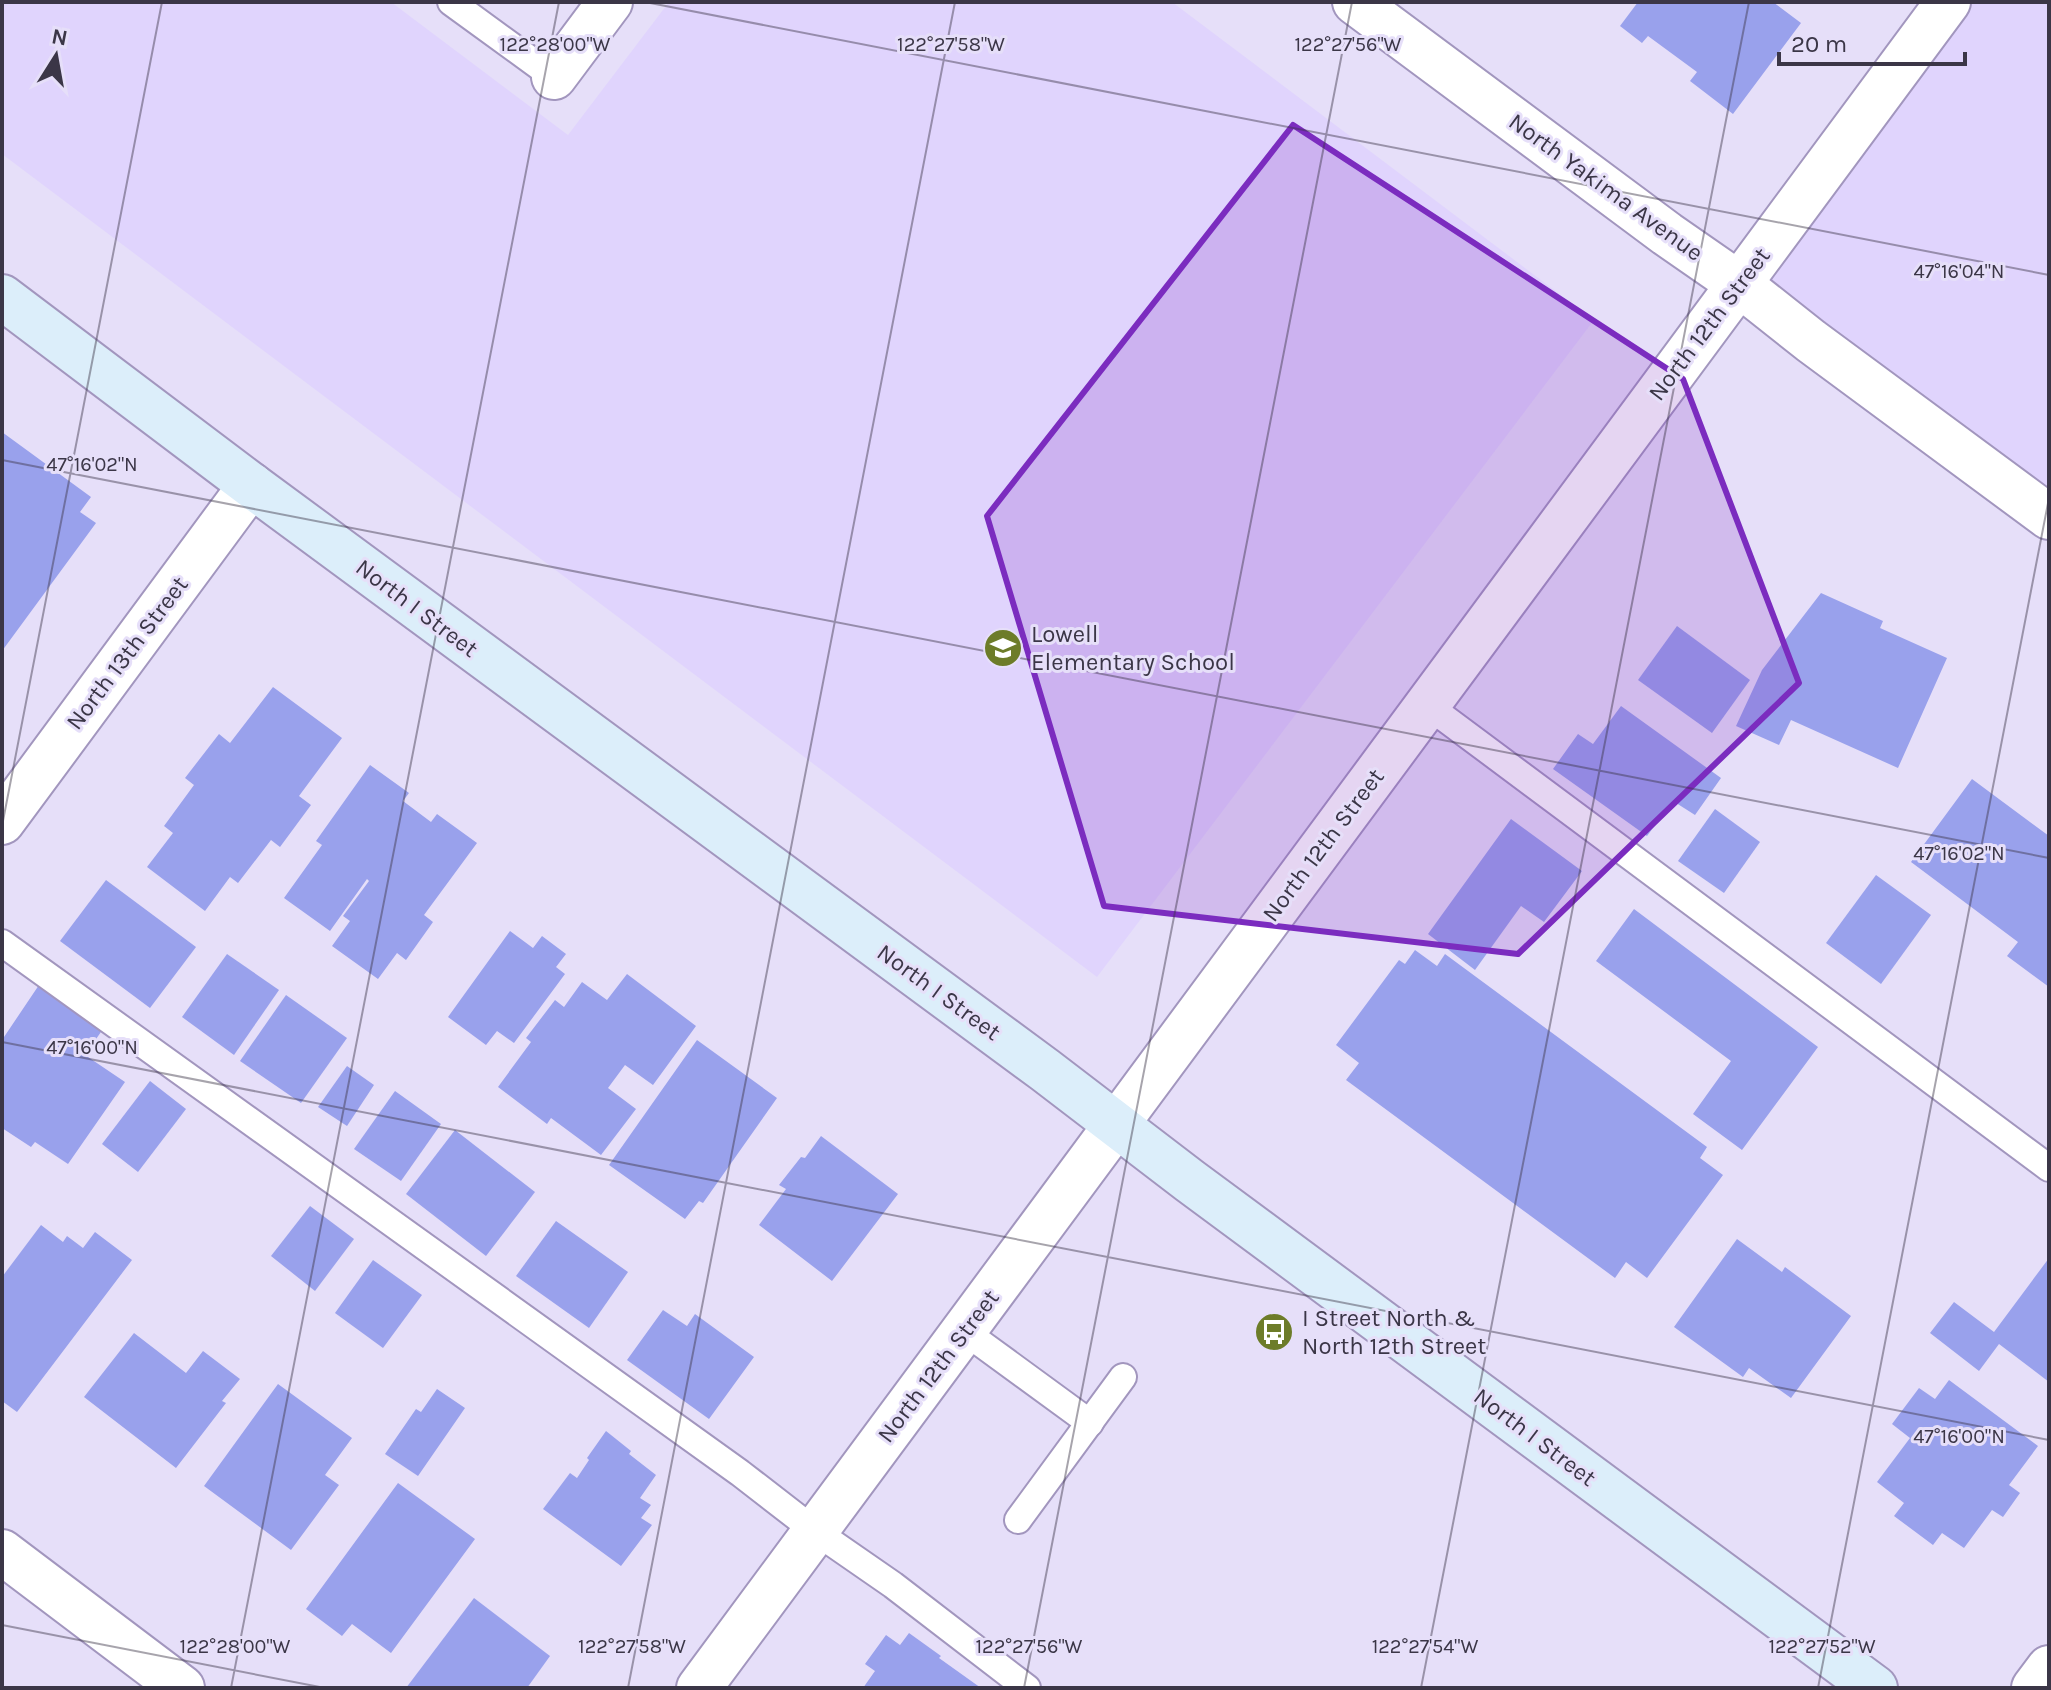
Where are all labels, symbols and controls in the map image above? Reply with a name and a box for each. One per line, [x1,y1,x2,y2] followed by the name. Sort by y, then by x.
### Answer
[16,16,96,96] north arrow
[1779,16,1965,66] scale bar
[49,23,70,52] text: N
[1791,30,1847,58] text: 20 m
[500,33,611,56] text: 122°28'00"W
[897,33,1005,56] text: 122°27'58"W
[1295,33,1402,56] text: 122°27'56"W
[1503,107,1709,267] street label: North Yakima Avenue
[1642,242,1776,406] street label: North 12th Street
[1914,260,2004,283] text: 47°16'04"N
[46,453,138,476] text: 47°16'02"N
[350,553,484,663] street label: North I Street
[60,571,194,735] street label: North 13th Street
[1031,620,1235,676] place label: Lowell Elementary School
[982,627,1024,669] school or university icon: Lowell Elementary School
[1256,763,1390,927] street label: North 12th Street
[1913,842,2005,865] text: 47°16'02"N
[872,938,1006,1046] street label: North I Street
[46,1036,138,1059] text: 47°16'00"N
[871,1284,1005,1448] street label: North 12th Street
[1302,1304,1486,1360] place label: I Street North & North 12th Street
[1253,1311,1295,1353] bus stop icon: I Street North & North 12th Street
[1468,1382,1602,1492] street label: North I Street
[1913,1425,2005,1448] text: 47°16'00"N
[180,1635,291,1658] text: 122°28'00"W
[578,1635,686,1658] text: 122°27'58"W
[976,1635,1083,1658] text: 122°27'56"W
[1372,1635,1478,1658] text: 122°27'54"W
[1768,1635,1876,1658] text: 122°27'52"W

